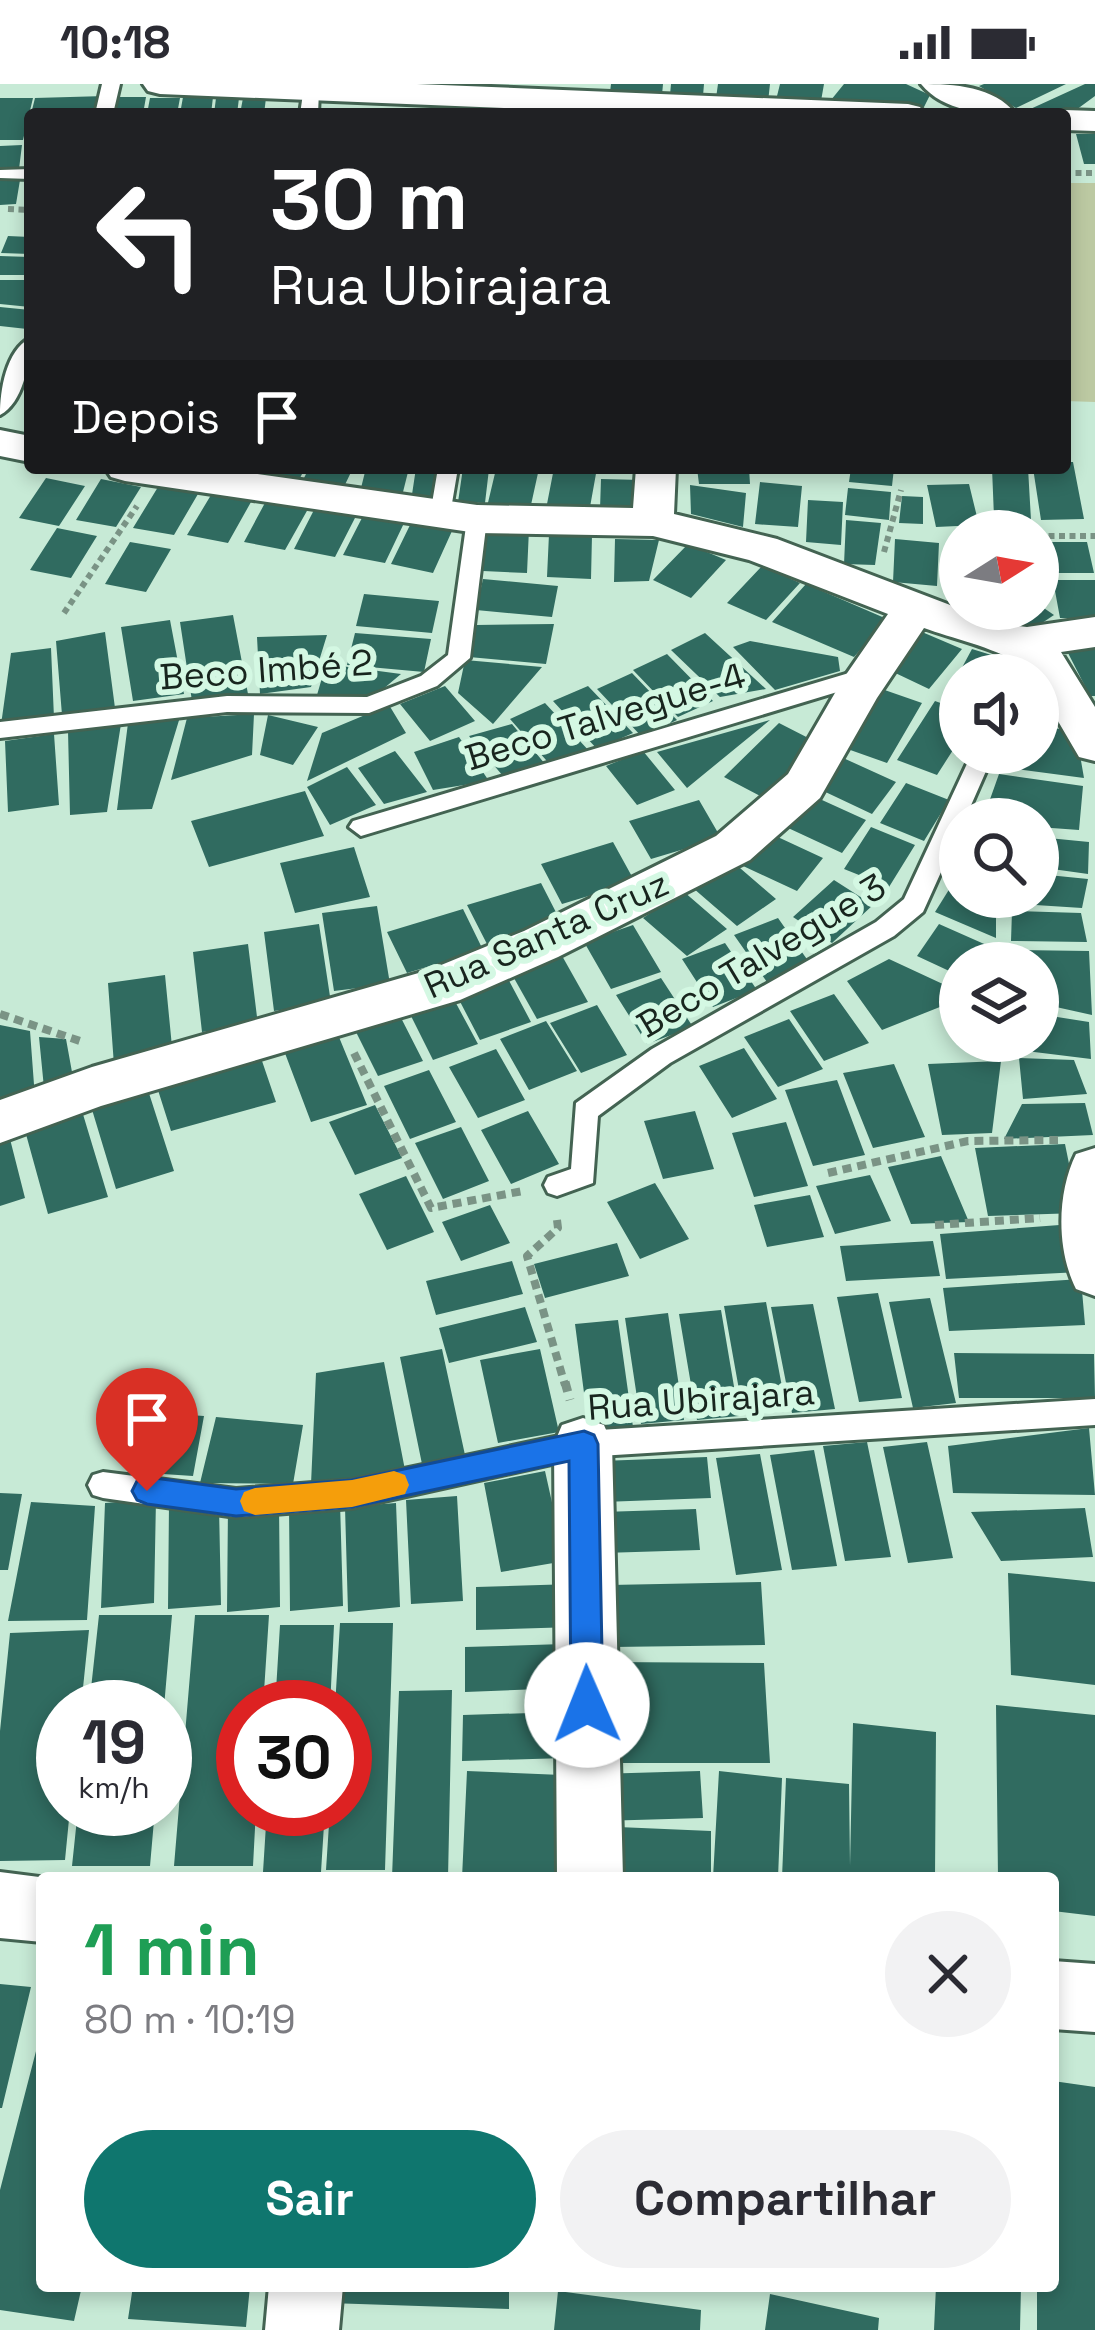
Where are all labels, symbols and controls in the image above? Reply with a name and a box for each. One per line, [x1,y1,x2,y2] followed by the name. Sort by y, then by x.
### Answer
[60,14,170,71] text: 10:18
[270,146,469,254] text: 30 m
[72,156,228,312] icon: left
[270,251,611,320] text: Rua Ubirajara
[244,384,310,450] icon: arrive
[72,389,220,446] text: Depois
[939,510,1059,630] north arrow
[939,510,1059,1062] map controls
[158,640,374,700] street label: Beco Imbé 2
[460,653,751,781] street label: Beco Talvegue-4
[939,654,1059,774] button: sound
[939,798,1059,918] button: search
[417,860,676,1009] street label: Rua Santa Cruz
[629,863,894,1048] street label: Beco Talvegue 3
[939,942,1059,1062] button: layers
[96,1368,198,1491] pin
[586,1369,816,1431] street label: Rua Ubirajara
[114,1386,180,1452] icon: arrive
[524,1642,650,1768] position arrow
[216,1680,372,1836] speed limit sign: 30
[82,1704,146,1781] text: 19
[78,1768,150,1807] text: km/h
[84,1904,260,1996] text: 1 min
[885,1911,1011,2037] button: close
[84,1995,296,2044] text: 80 m · 10:19
[84,2130,536,2268] button: Sair
[560,2130,1011,2268] button: Compartilhar

